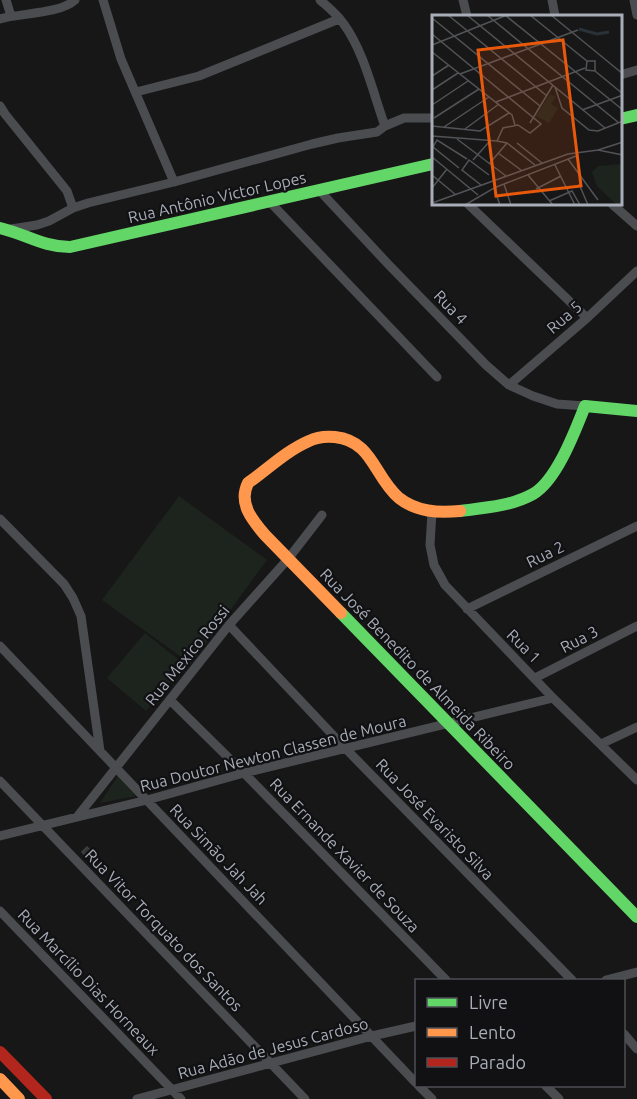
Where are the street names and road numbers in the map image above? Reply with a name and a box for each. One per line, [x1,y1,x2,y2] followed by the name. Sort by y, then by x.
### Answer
[126,168,308,226] street label: Rua Antônio Victor Lopes
[431,286,471,328] street label: Rua 4
[543,297,585,337] street label: Rua 5
[523,537,567,571] street label: Rua 2
[317,565,519,773] street label: Rua José Benedito de Almeida Ribeiro
[141,601,233,709] street label: Rua Mexico Rossi
[557,622,601,656] street label: Rua 3
[503,625,545,667] street label: Rua 1
[138,711,408,795] street label: Rua Doutor Newton Classen de Moura
[373,755,497,883] street label: Rua José Evaristo Silva
[267,774,423,936] street label: Rua Ernande Xavier de Souza
[167,800,271,908] street label: Rua Simão Jah Jah
[82,845,246,1015] street label: Rua Vitor Torquato dos Santos
[15,905,163,1059] street label: Rua Marcílio Dias Horneaux
[176,1014,370,1082] street label: Rua Adão de Jesus Cardoso

